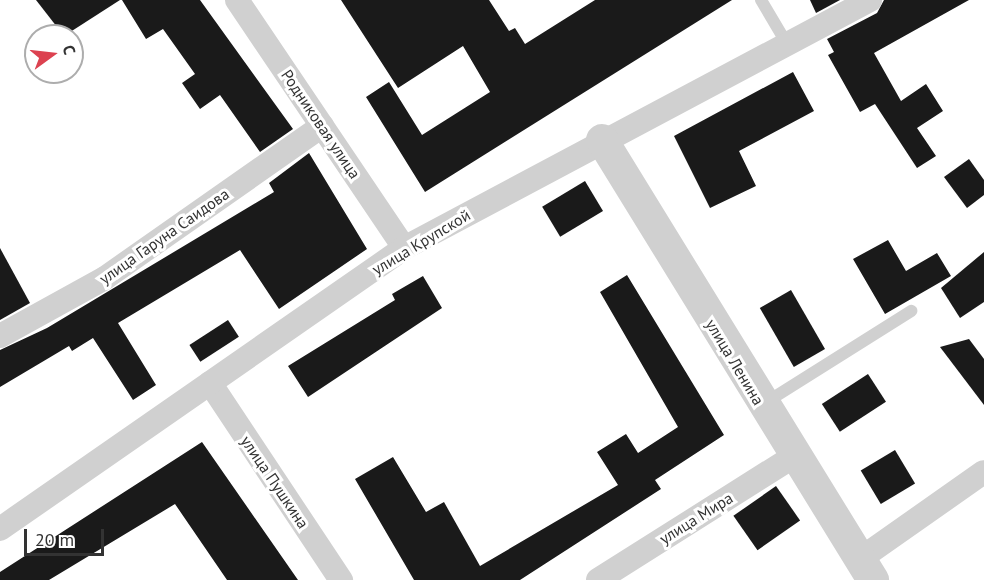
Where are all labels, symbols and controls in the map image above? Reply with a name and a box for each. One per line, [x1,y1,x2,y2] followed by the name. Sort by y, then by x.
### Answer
[24,24,84,84] north arrow
[59,43,80,57] text: С
[277,66,365,182] street label: Родниковая улица
[95,184,233,288] street label: улица Гаруна Саидова
[368,205,474,279] street label: улица Крупской
[702,315,768,409] street label: улица Ленина
[237,432,313,532] street label: улица Пушкина
[656,488,736,548] street label: улица Мира
[27,517,106,555] scale bar
[35,528,74,551] text: 20 m

